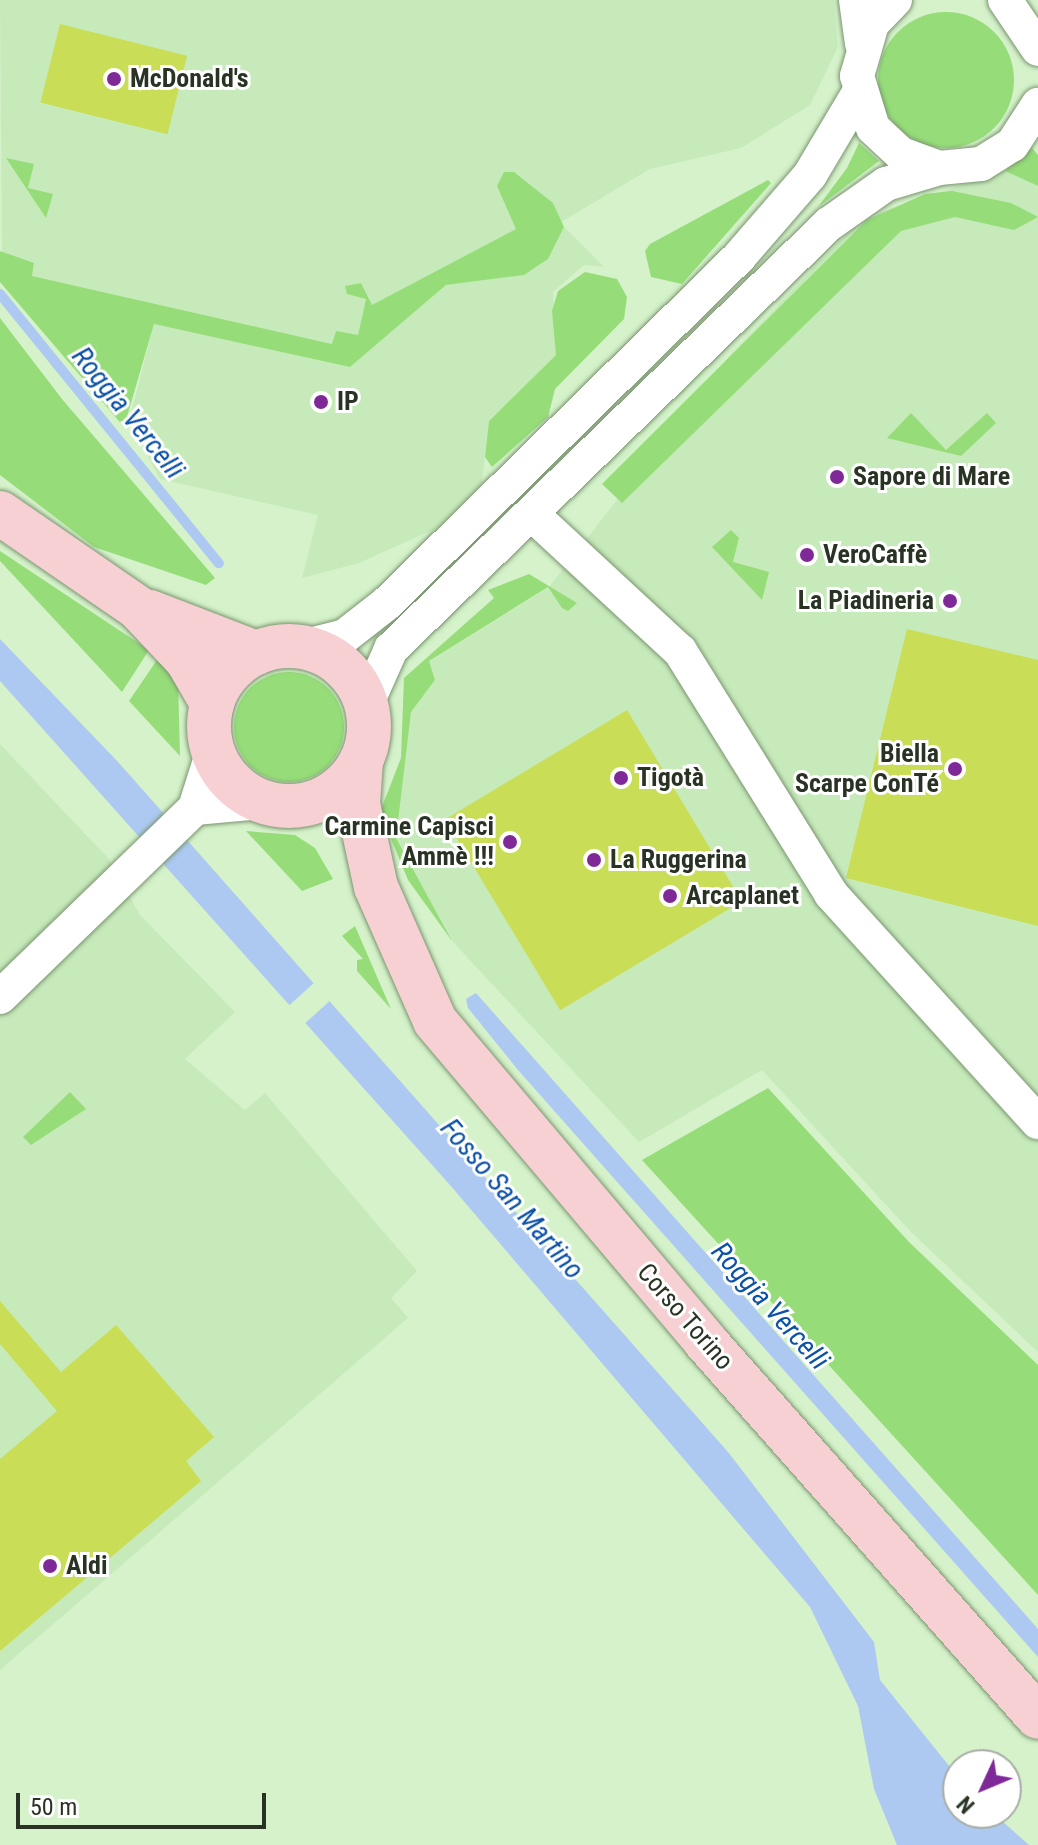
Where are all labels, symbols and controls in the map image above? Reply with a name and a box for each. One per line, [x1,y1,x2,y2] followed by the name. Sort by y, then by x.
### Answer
[130,63,249,95] place label: McDonald's
[105,70,123,88] marker: McDonald's
[65,340,191,486] water label: Roggia Vercelli
[337,386,359,418] place label: IP
[312,393,330,411] marker: IP
[853,461,1010,493] place label: Sapore di Mare
[828,468,846,486] marker: Sapore di Mare
[823,539,927,571] place label: VeroCaffè
[798,546,816,564] marker: VeroCaffè
[798,585,934,617] place label: La Piadineria
[941,592,959,610] marker: La Piadineria
[795,738,939,800] place label: Biella Scarpe ConTé
[946,760,964,778] marker: Biella Scarpe ConTé
[637,762,704,794] place label: Tigotà
[612,769,630,787] marker: Tigotà
[324,811,494,872] place label: Carmine Capisci Ammè !!!
[501,833,519,851] marker: Carmine Capisci Ammè !!!
[610,844,747,876] place label: La Ruggerina
[585,851,603,869] marker: La Ruggerina
[686,880,799,912] place label: Arcaplanet
[661,887,679,905] marker: Arcaplanet
[433,1112,591,1286] water label: Fosso San Martino
[704,1235,836,1377] water label: Roggia Vercelli
[630,1257,740,1377] street label: Corso Torino
[66,1550,108,1582] place label: Aldi
[41,1557,59,1575] marker: Aldi
[942,1749,1022,1829] north arrow
[20,1777,270,1827] scale bar
[952,1791,979,1818] text: N
[30,1793,77,1821] text: 50 m

